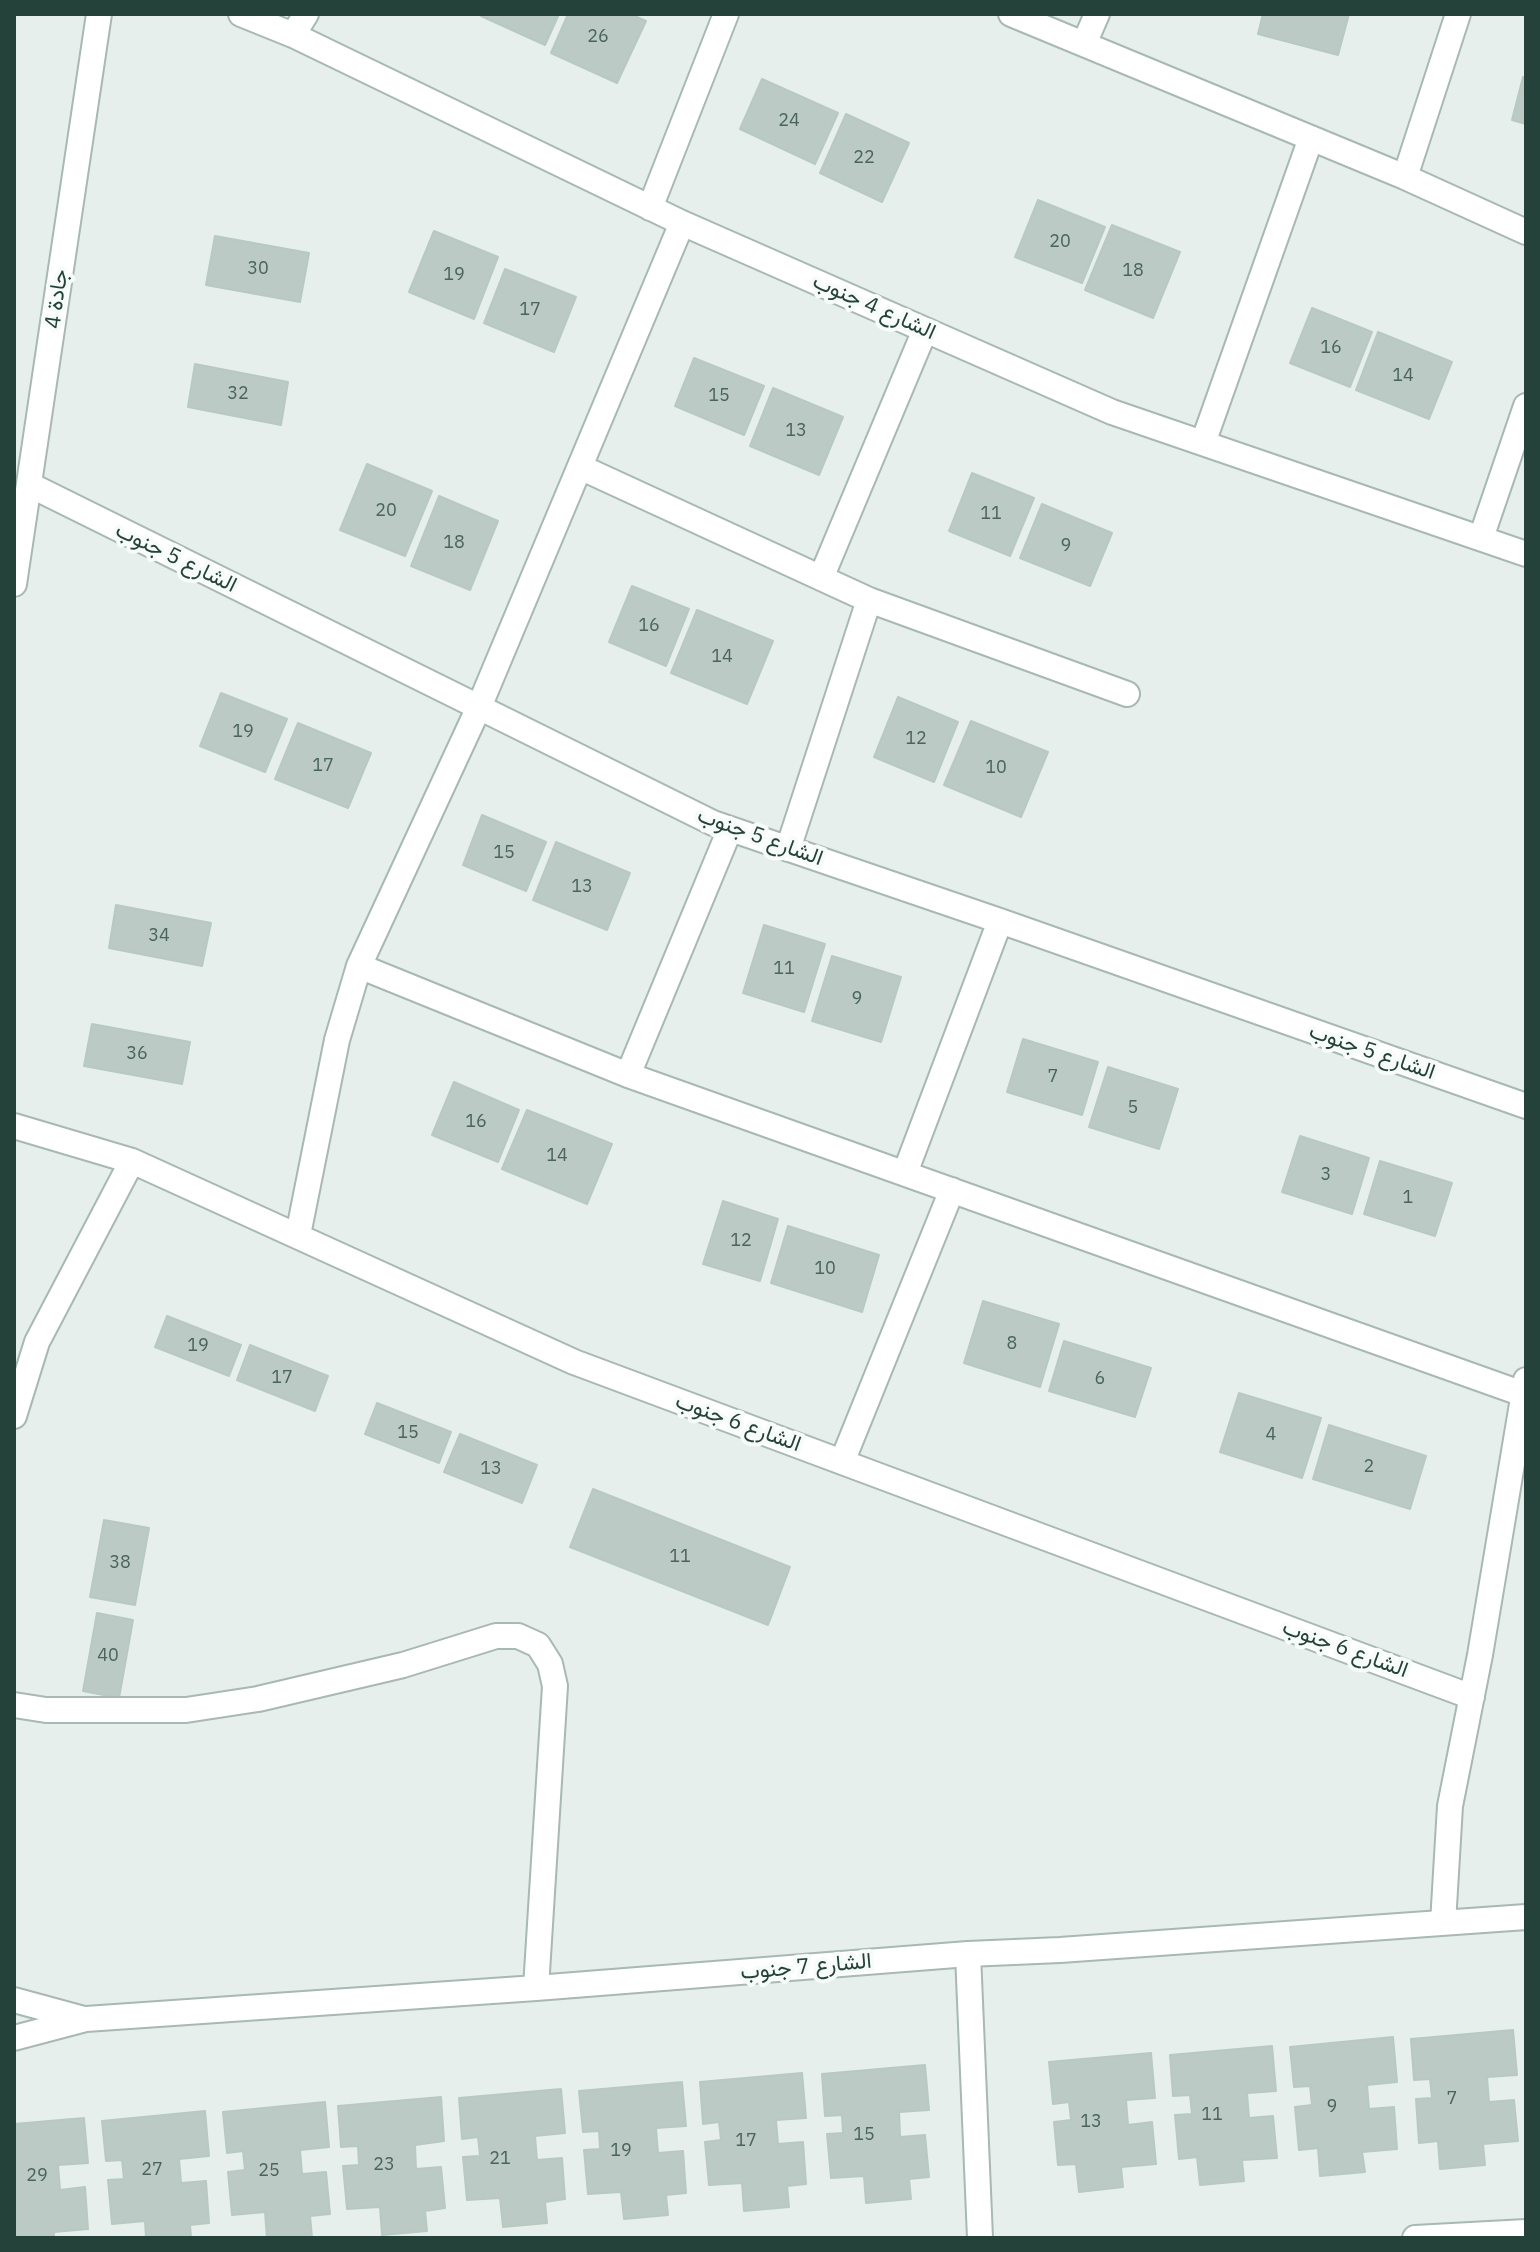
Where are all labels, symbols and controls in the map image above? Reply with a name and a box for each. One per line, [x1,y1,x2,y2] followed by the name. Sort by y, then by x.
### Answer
[587,26,609,48] house number: 26
[778,110,800,132] house number: 24
[853,147,875,169] house number: 22
[1049,231,1071,253] house number: 20
[247,258,269,280] house number: 30
[1122,260,1144,282] house number: 18
[443,264,465,286] house number: 19
[40,268,74,330] street label: جادة 4
[808,268,940,346] street label: الشارع 4 جنوب
[519,299,541,321] house number: 17
[1320,337,1342,359] house number: 16
[1392,365,1414,387] house number: 14
[227,383,249,405] house number: 32
[708,385,730,407] house number: 15
[785,420,807,442] house number: 13
[375,500,397,522] house number: 20
[980,503,1002,525] house number: 11
[111,517,241,599] street label: الشارع 5 جنوب
[443,532,465,554] house number: 18
[1061,535,1071,557] house number: 9
[638,615,660,637] house number: 16
[711,646,733,668] house number: 14
[232,721,254,743] house number: 19
[905,728,927,750] house number: 12
[312,755,334,777] house number: 17
[985,757,1007,779] house number: 10
[694,802,826,872] street label: الشارع 5 جنوب
[493,842,515,864] house number: 15
[571,876,593,898] house number: 13
[148,925,170,947] house number: 34
[773,958,795,980] house number: 11
[852,988,862,1010] house number: 9
[1305,1018,1439,1086] street label: الشارع 5 جنوب
[126,1043,148,1065] house number: 36
[1048,1066,1058,1088] house number: 7
[1128,1097,1138,1119] house number: 5
[465,1111,487,1133] house number: 16
[546,1145,568,1167] house number: 14
[1321,1164,1331,1186] house number: 3
[1403,1187,1413,1209] house number: 1
[730,1230,752,1252] house number: 12
[814,1258,836,1280] house number: 10
[1007,1333,1017,1355] house number: 8
[187,1335,209,1357] house number: 19
[271,1367,293,1389] house number: 17
[1095,1368,1105,1390] house number: 6
[672,1388,804,1458] street label: الشارع 6 جنوب
[397,1422,419,1444] house number: 15
[1266,1424,1276,1446] house number: 4
[1364,1456,1374,1478] house number: 2
[480,1458,502,1480] house number: 13
[669,1546,691,1568] house number: 11
[109,1552,131,1574] house number: 38
[1279,1614,1411,1684] street label: الشارع 6 جنوب
[97,1645,119,1667] house number: 40
[739,1948,873,1986] street label: الشارع 7 جنوب
[1447,2088,1457,2110] house number: 7
[1327,2096,1337,2118] house number: 9
[1201,2104,1223,2126] house number: 11
[1080,2111,1102,2133] house number: 13
[853,2124,875,2146] house number: 15
[735,2130,757,2152] house number: 17
[610,2140,632,2162] house number: 19
[489,2148,511,2170] house number: 21
[373,2154,395,2176] house number: 23
[141,2159,163,2181] house number: 27
[258,2160,280,2182] house number: 25
[26,2165,48,2187] house number: 29

